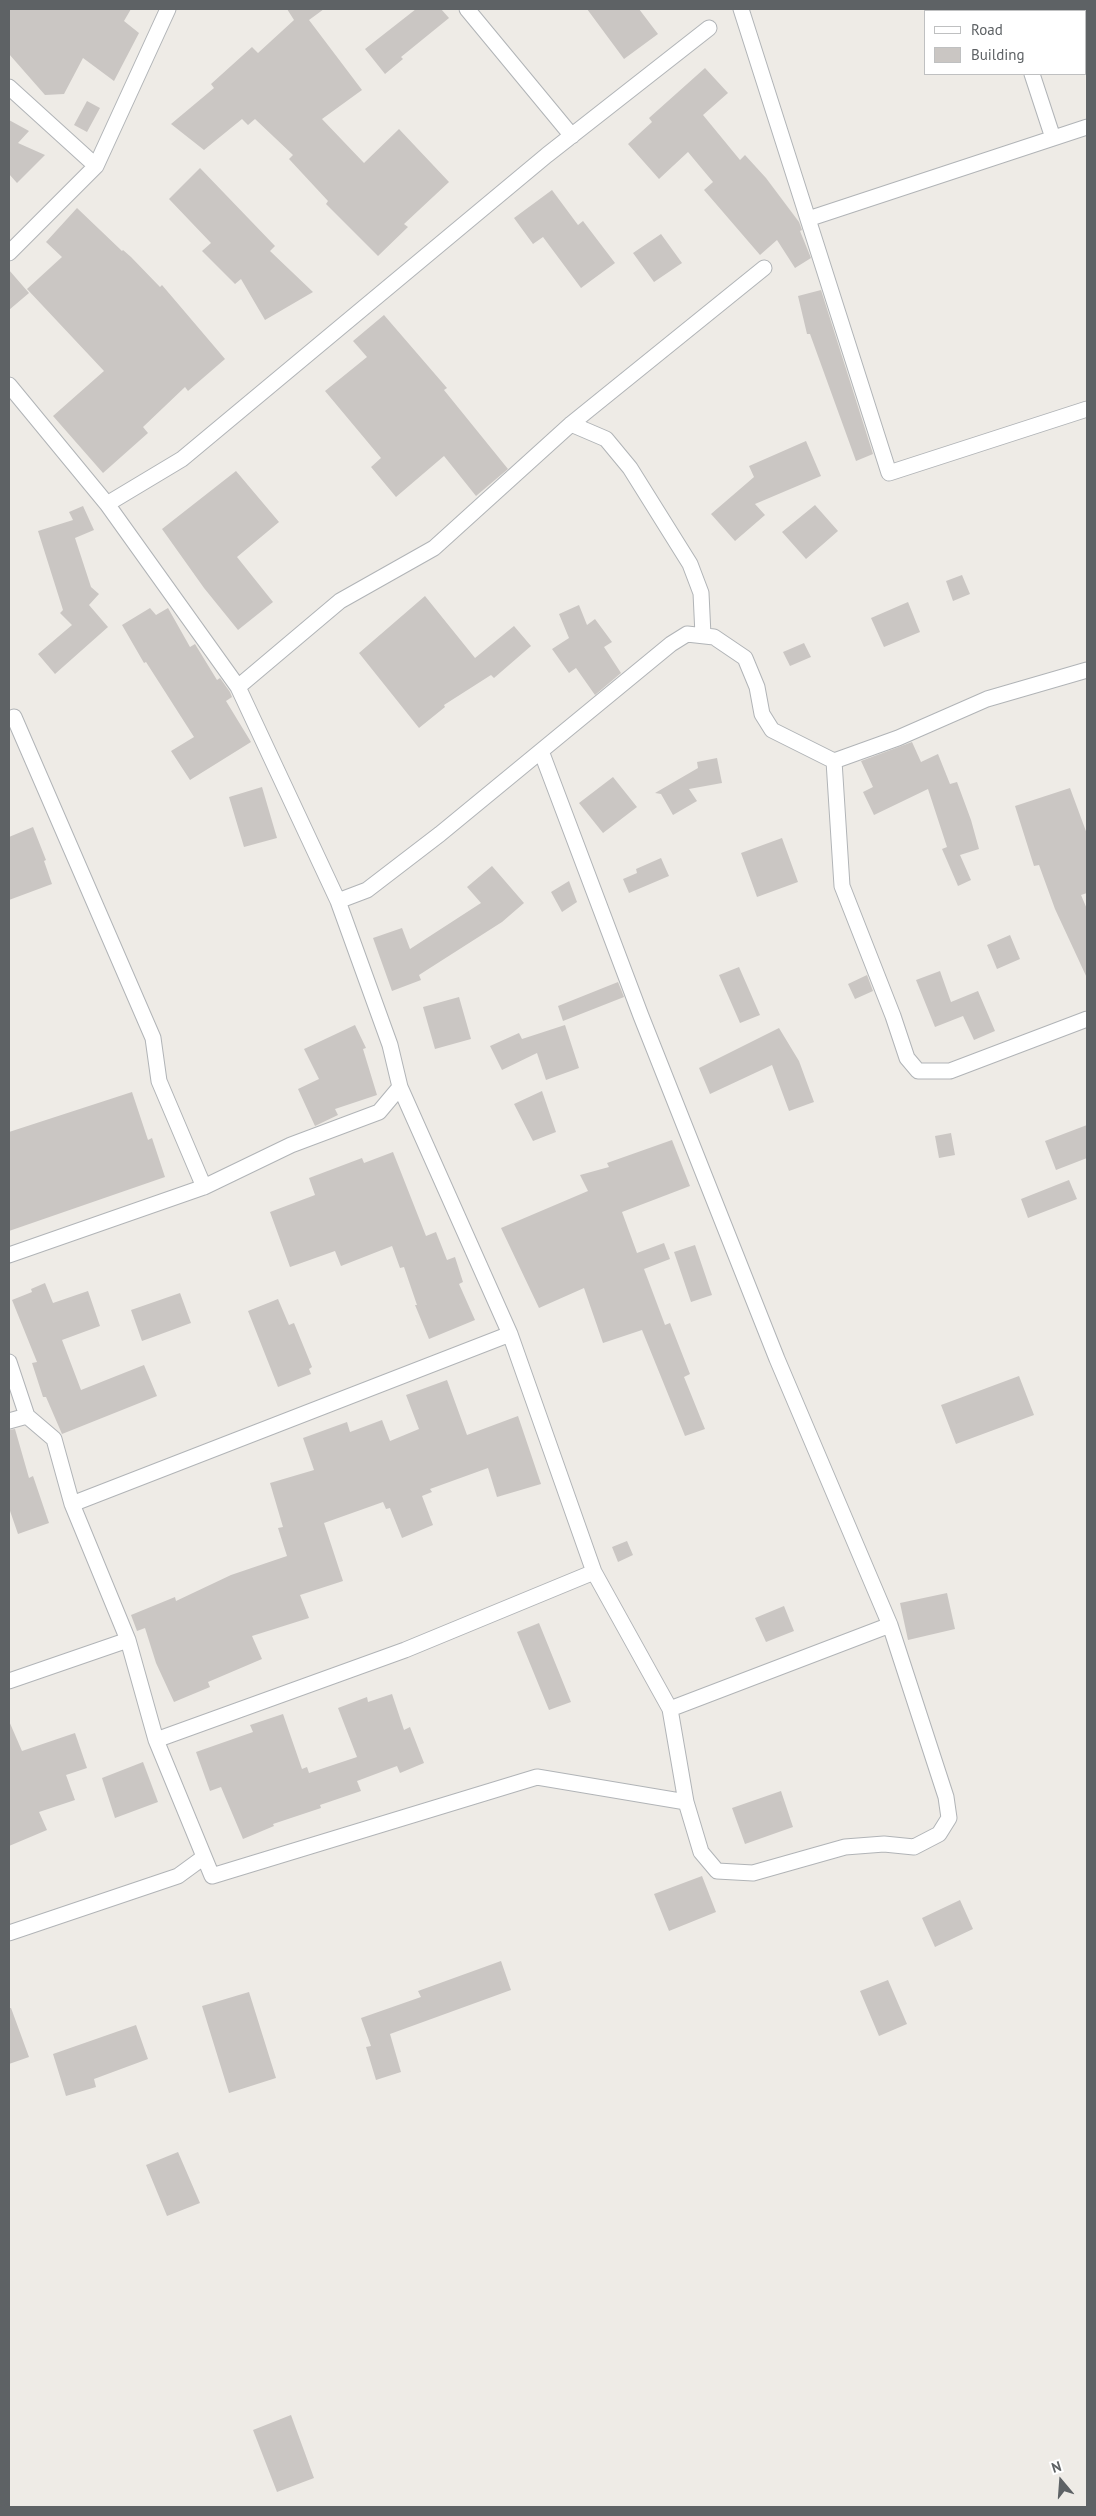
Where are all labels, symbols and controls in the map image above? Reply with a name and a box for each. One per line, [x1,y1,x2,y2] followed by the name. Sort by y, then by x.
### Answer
[924,10,1086,75] legend
[971,20,1003,39] text: Road
[971,45,1025,64] text: Building
[1036,2456,1086,2506] north arrow
[1049,2457,1064,2477] text: N

